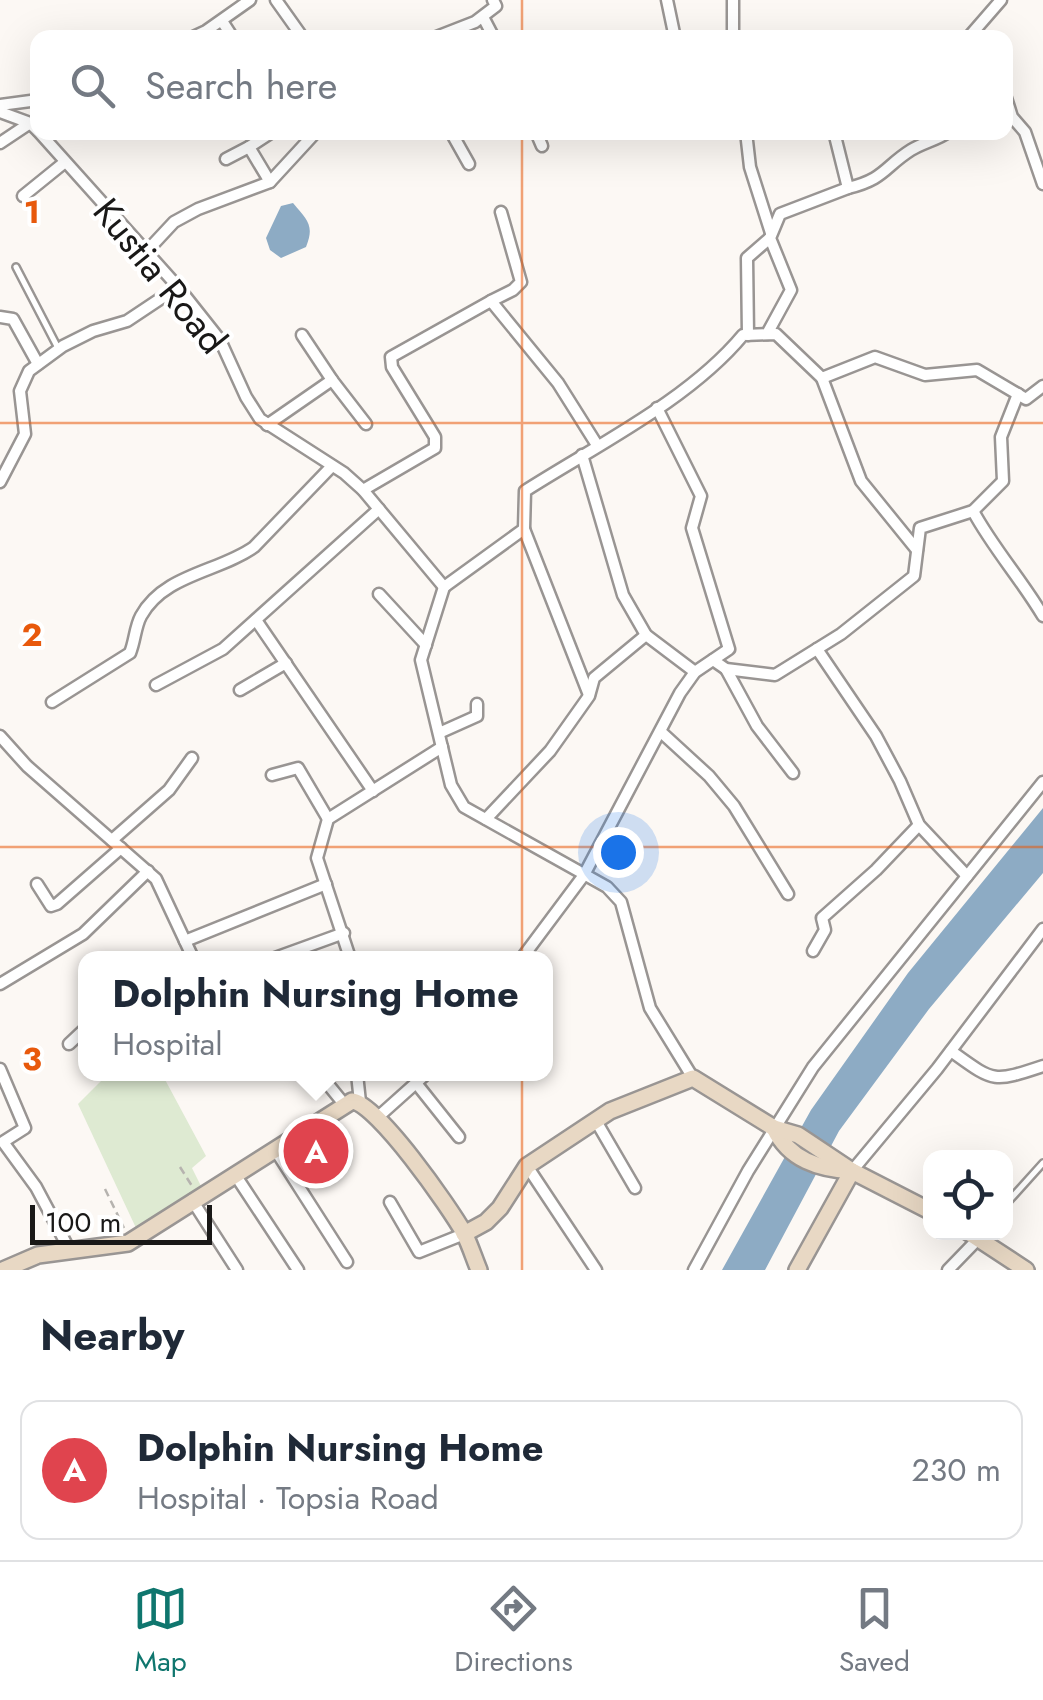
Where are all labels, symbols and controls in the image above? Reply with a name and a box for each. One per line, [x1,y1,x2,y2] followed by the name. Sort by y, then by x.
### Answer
[30,30,1013,140] search box
[65,58,120,113] icon: search
[145,58,337,113] text: Search here
[80,186,240,365] street label: Kustia Road
[24,189,40,235] text: 1
[22,612,43,658] text: 2
[593,827,644,878] your location
[78,951,553,1081] popup
[112,966,519,1021] text: Dolphin Nursing Home
[112,1021,223,1067] text: Hospital
[22,1036,42,1082] text: 3
[284,1114,348,1188] pin: A
[923,1150,1013,1240] map controls
[923,1150,1013,1240] button: locate
[30,1200,212,1244] scale bar
[45,1202,121,1243] text: 100 m
[40,1305,184,1366] text: Nearby
[137,1420,543,1475] text: Dolphin Nursing Home
[63,1447,86,1493] text: A
[912,1447,1001,1493] text: 230 m
[137,1475,439,1521] text: Hospital · Topsia Road
[133,1581,188,1682] tab: Map
[454,1581,573,1682] tab: Directions
[839,1581,910,1682] tab: Saved

